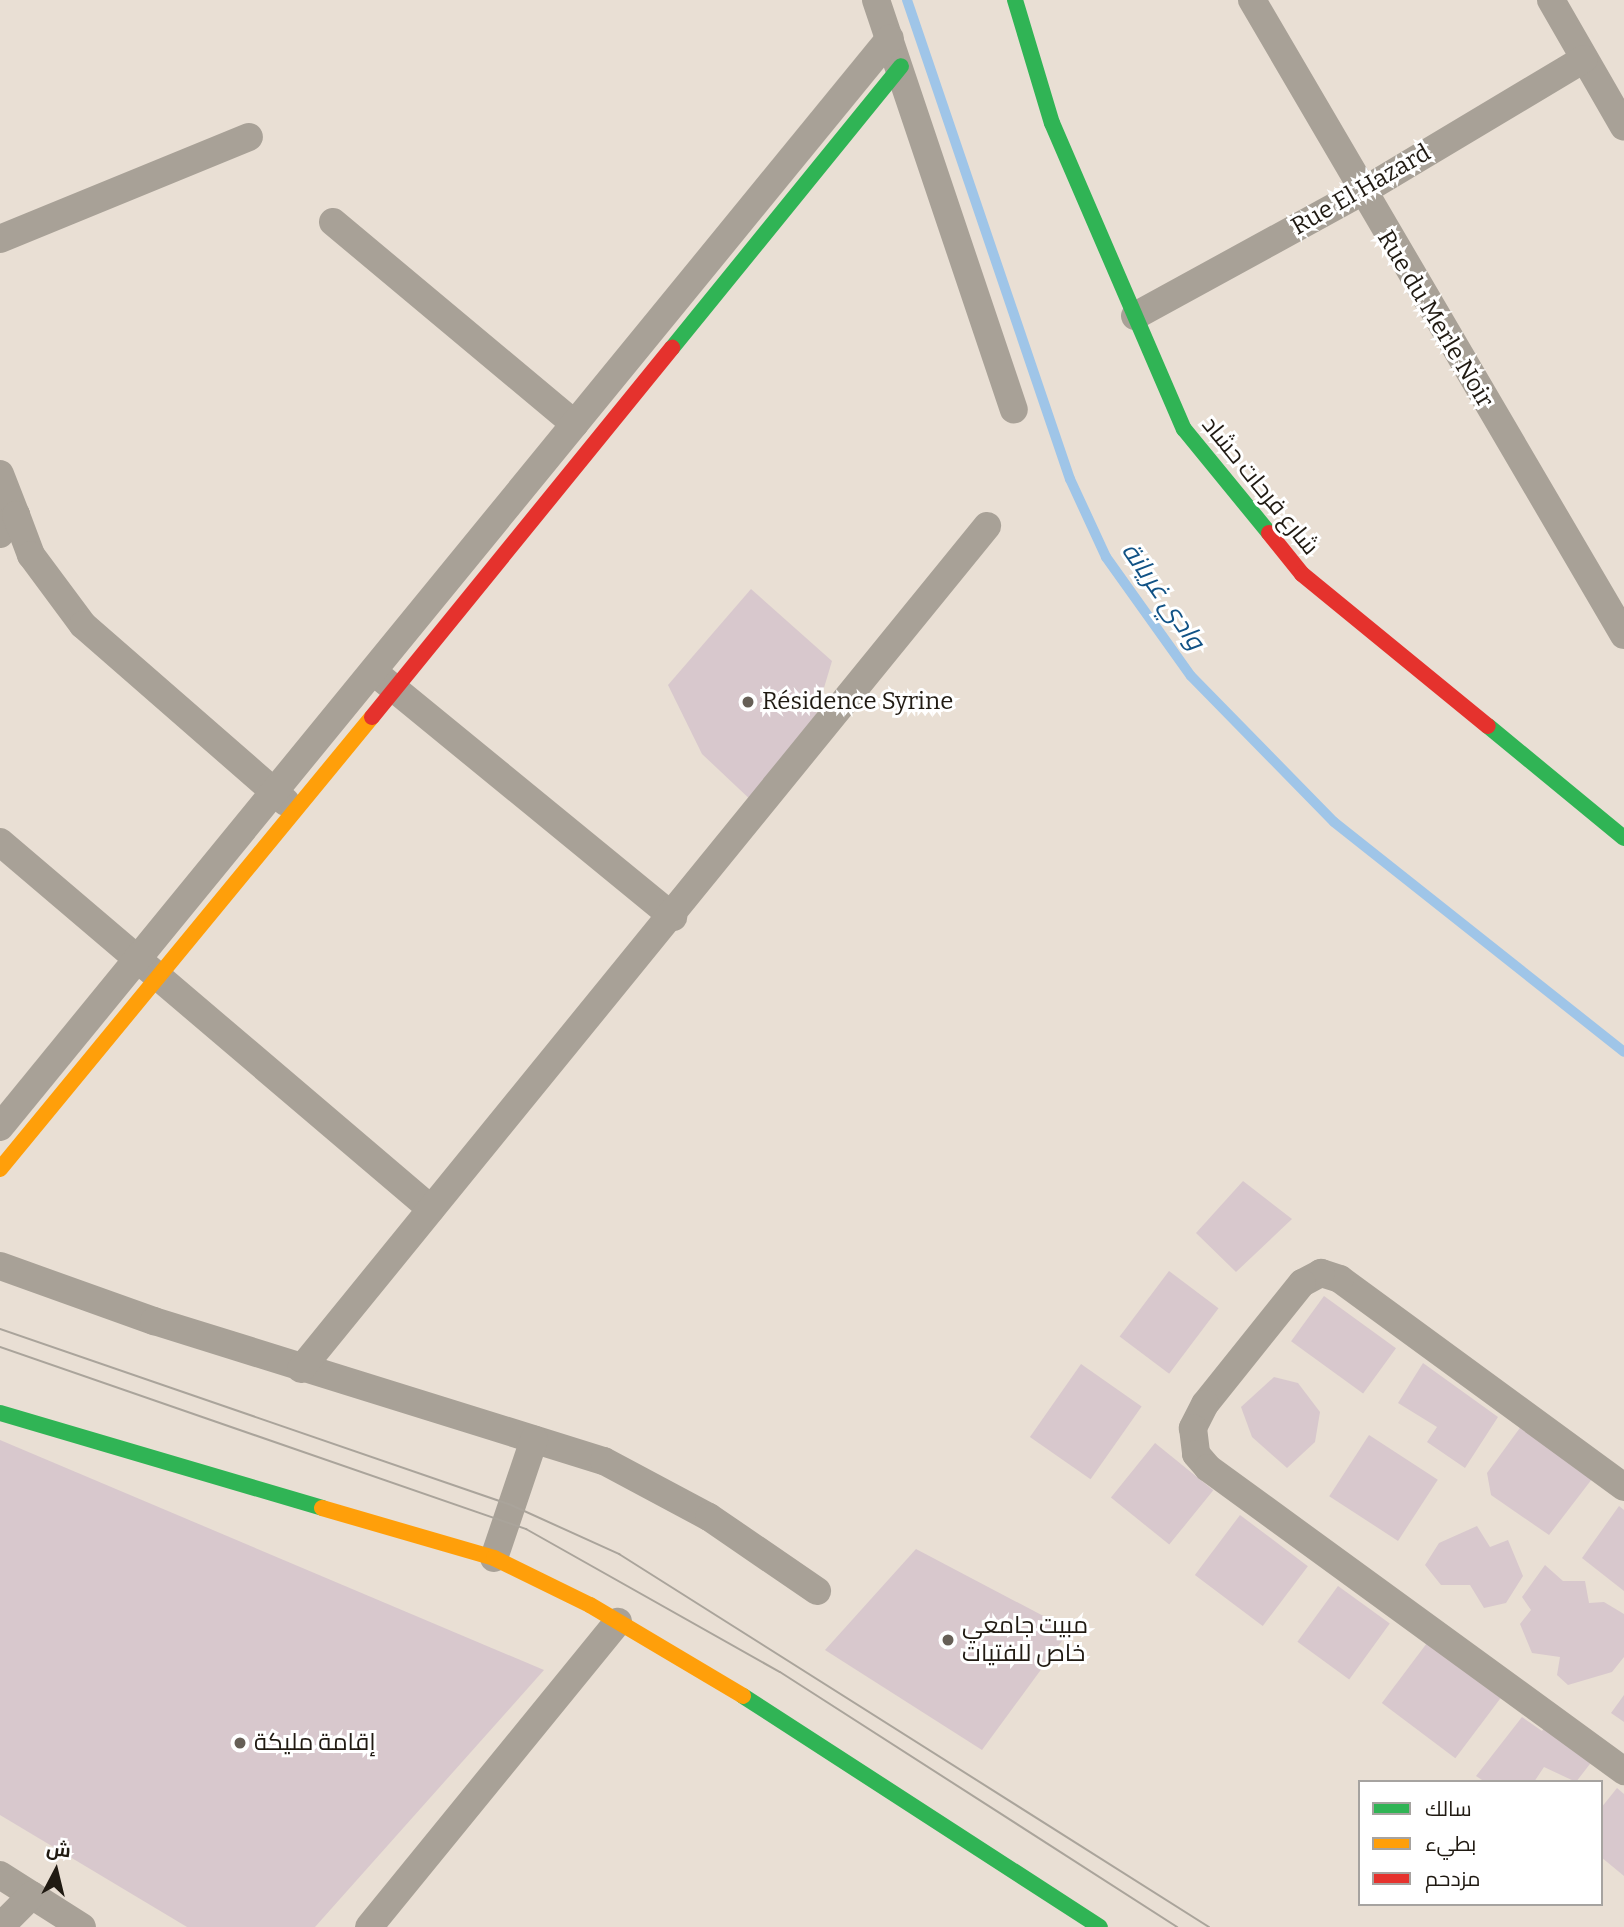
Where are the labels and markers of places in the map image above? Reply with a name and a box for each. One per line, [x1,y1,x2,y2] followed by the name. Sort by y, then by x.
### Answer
[762,688,953,716] place label: Résidence Syrine
[740,694,756,710] marker: Résidence Syrine
[962,1612,1088,1668] place label: مبيت جامعي خاص للفتيات
[940,1632,956,1648] marker: مبيت جامعي خاص للفتيات
[254,1729,376,1757] place label: إقامة مليكة
[232,1735,248,1751] marker: إقامة مليكة

